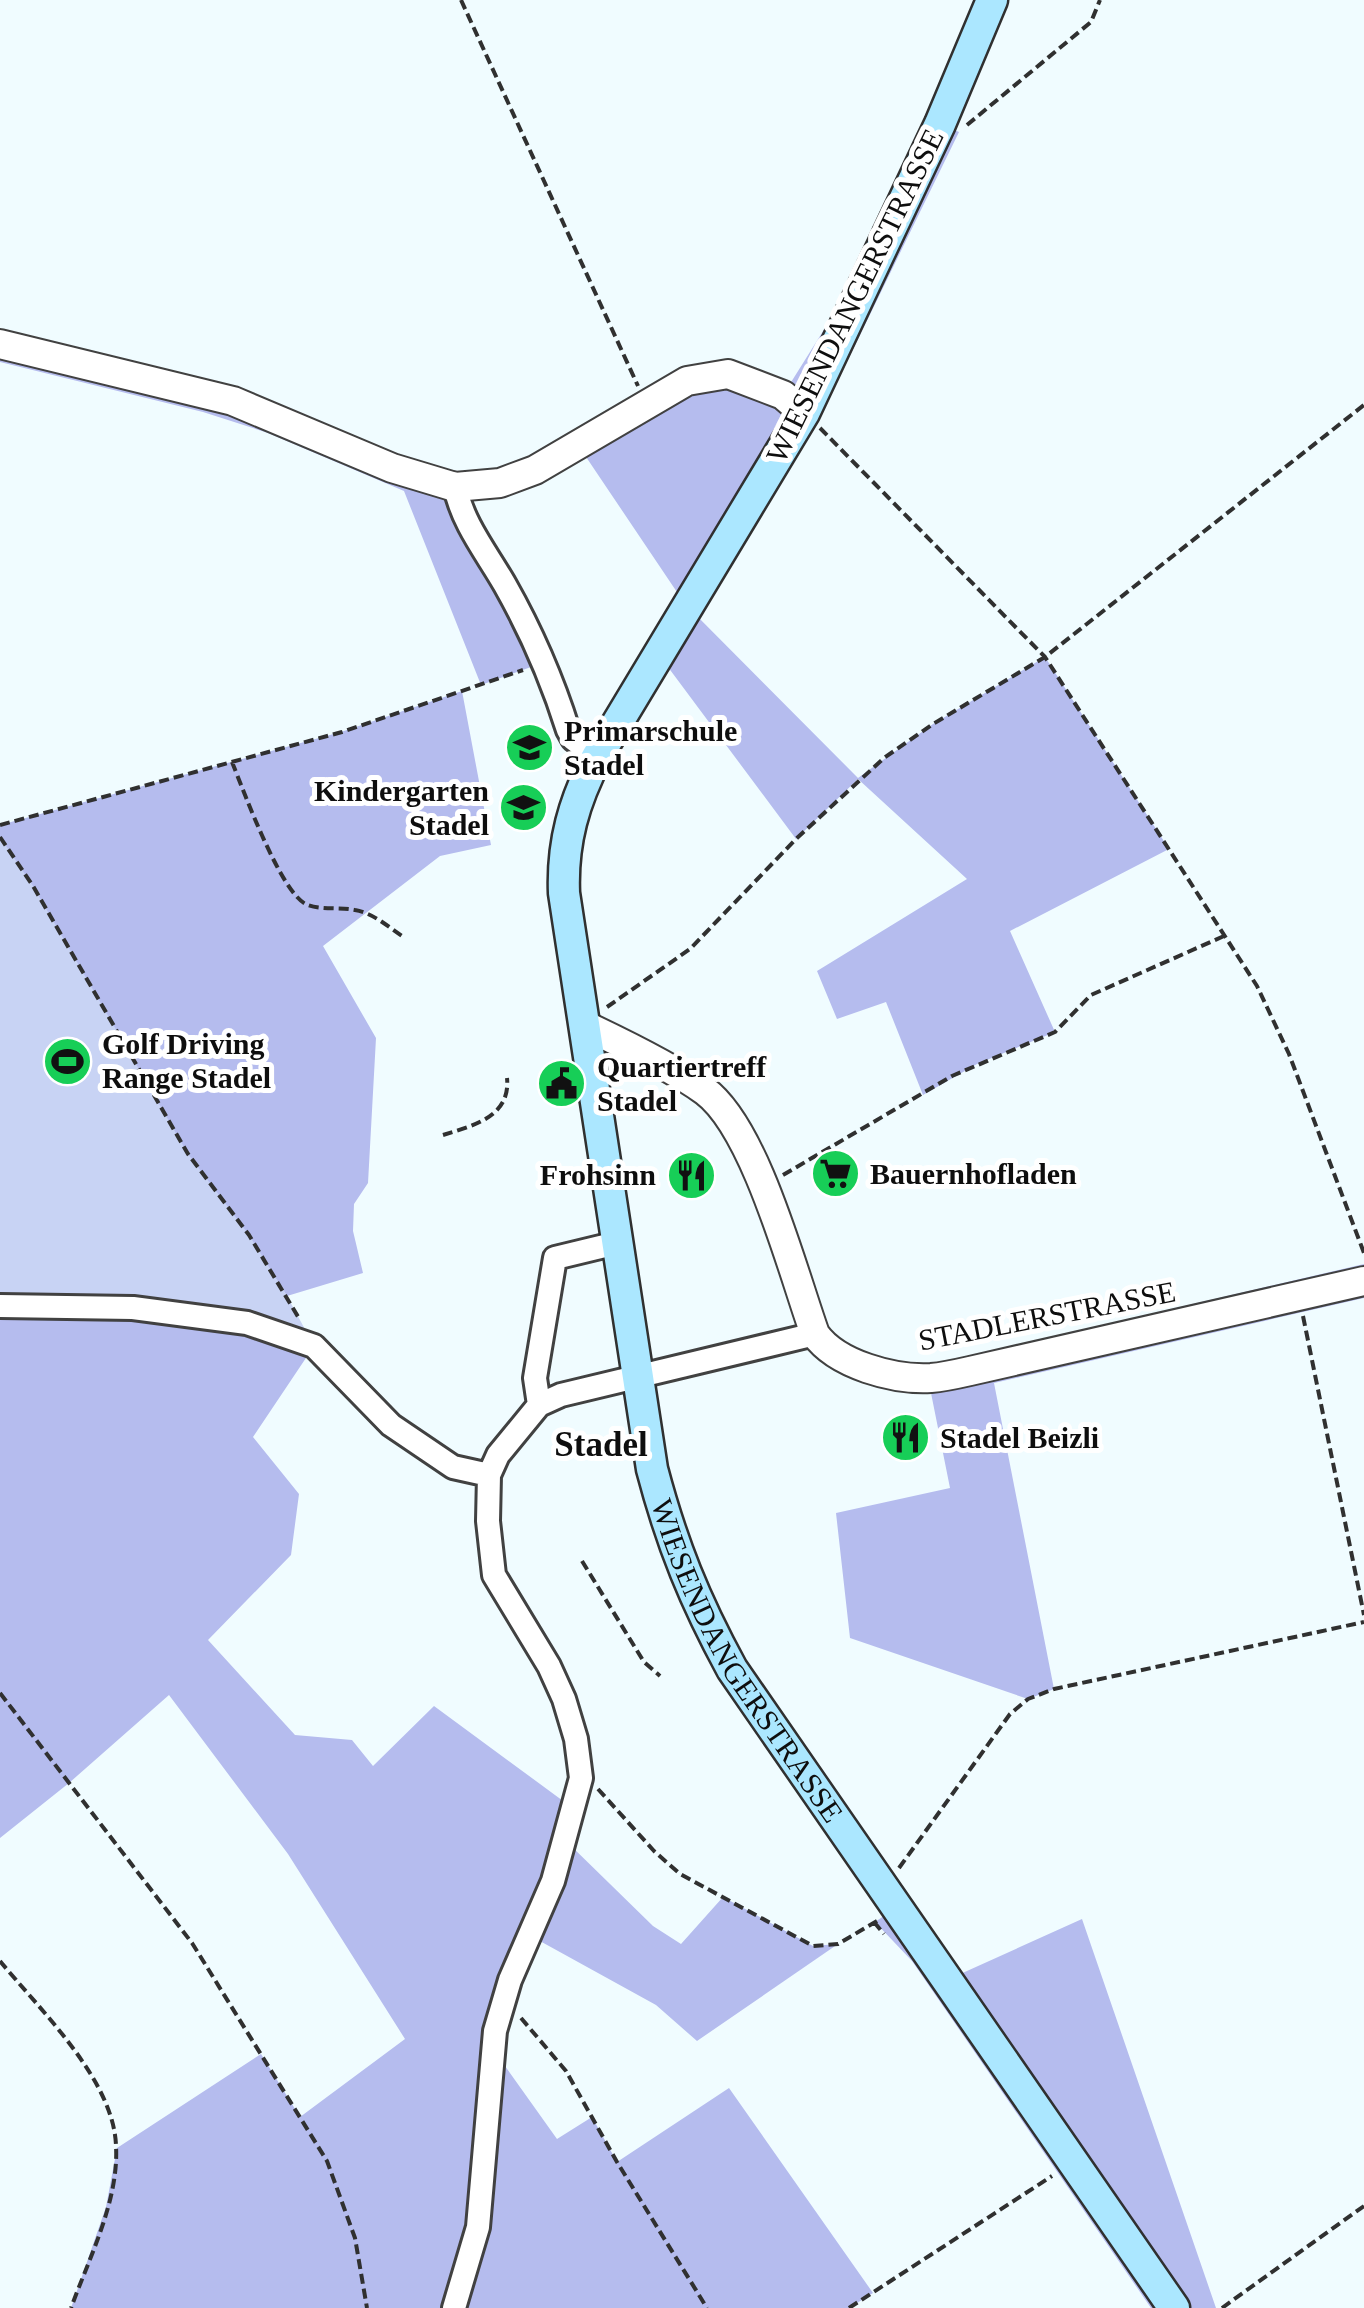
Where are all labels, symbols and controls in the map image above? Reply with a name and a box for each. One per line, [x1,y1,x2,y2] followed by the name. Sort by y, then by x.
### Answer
[759,124,950,468] street label: WIESENDANGERSTRASSE
[564,714,737,781] place label: Primarschule Stadel
[503,722,555,774] school or university icon: Primarschule Stadel
[314,774,489,841] place label: Kindergarten Stadel
[498,782,550,834] school or university icon: Kindergarten Stadel
[102,1027,271,1094] place label: Golf Driving Range Stadel
[41,1035,93,1087] sports icon: Golf Driving Range Stadel
[597,1050,767,1117] place label: Quartiertreff Stadel
[536,1058,588,1110] public building icon: Quartiertreff Stadel
[809,1148,861,1200] supermarket icon: Bauernhofladen
[665,1149,717,1201] restaurant icon: Frohsinn
[870,1157,1077,1190] place label: Bauernhofladen
[540,1158,656,1191] place label: Frohsinn
[916,1274,1178,1357] street label: STADLERSTRASSE
[879,1412,931,1464] restaurant icon: Stadel Beizli
[940,1421,1099,1454] place label: Stadel Beizli
[554,1425,648,1464] district label: Stadel
[645,1495,850,1828] street label: WIESENDANGERSTRASSE

